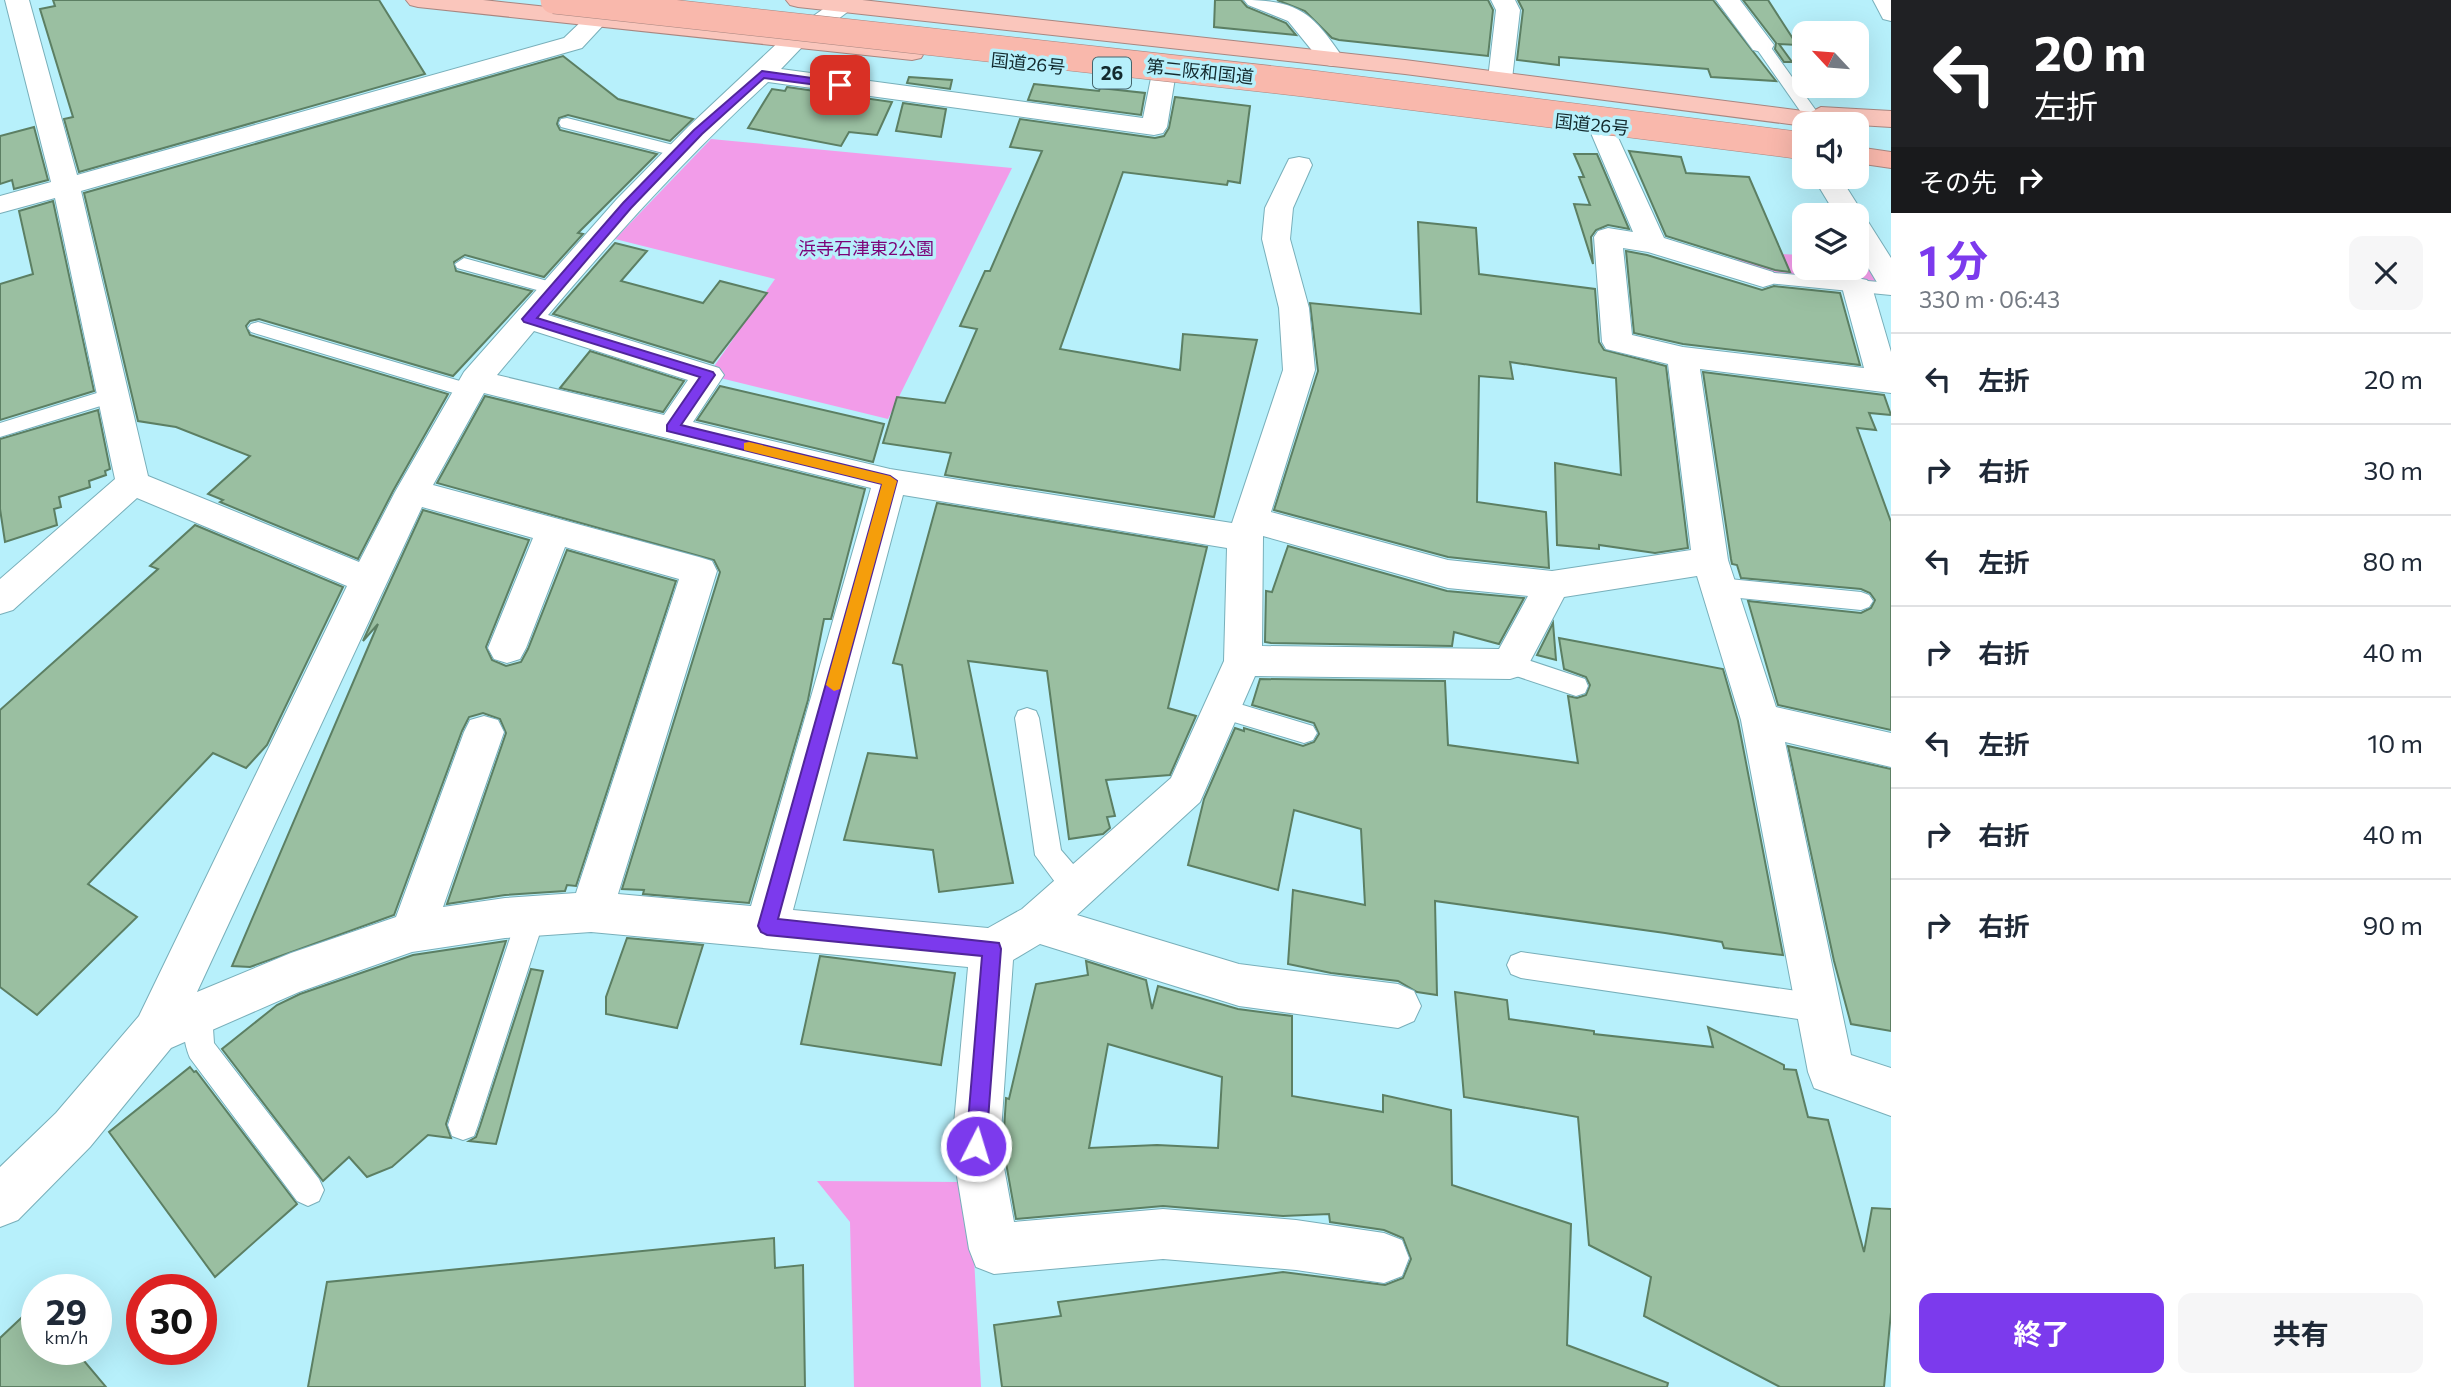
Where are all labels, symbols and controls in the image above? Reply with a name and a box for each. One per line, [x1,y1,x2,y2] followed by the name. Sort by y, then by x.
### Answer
[1792,21,1869,98] north arrow
[1792,21,1869,280] map controls
[2034,21,2146,81] text: 20 m
[1919,28,2010,119] icon: left
[990,48,1066,78] street label: 国道26号
[1145,54,1255,88] street label: 第二阪和国道
[810,55,870,115] pin
[1093,58,1131,88] road number: 26
[821,66,859,104] icon: arrive
[2034,85,2098,125] text: 左折
[1554,109,1630,139] street label: 国道26号
[1792,112,1869,189] button: sound
[2011,161,2049,199] icon: right
[1919,166,1997,197] text: その先
[1792,203,1869,280] button: layers
[1919,233,1988,285] text: 1 分
[2349,236,2423,310] button: close
[798,237,934,259] park label: 浜寺石津東2公園
[1919,285,2060,313] text: 330 m · 06:43
[1919,360,1957,398] icon: left
[2364,363,2423,394] text: 20 m
[1978,364,2030,395] text: 左折
[1919,451,1957,489] icon: right
[2364,454,2423,485] text: 30 m
[1978,455,2030,486] text: 右折
[1919,542,1957,580] icon: left
[2363,545,2423,576] text: 80 m
[1978,546,2030,577] text: 左折
[1919,633,1957,671] icon: right
[2363,636,2423,667] text: 40 m
[1978,637,2030,668] text: 右折
[1919,724,1957,762] icon: left
[2367,727,2423,758] text: 10 m
[1978,728,2030,759] text: 左折
[1919,815,1957,853] icon: right
[2363,818,2423,849] text: 40 m
[1978,819,2030,850] text: 右折
[1919,906,1957,944] icon: right
[2363,909,2423,940] text: 90 m
[1978,910,2030,941] text: 右折
[939,1109,1013,1183] position arrow
[126,1274,217,1365] speed limit sign: 30
[46,1289,87,1332] text: 29
[1919,1293,2164,1373] button: 終了
[2178,1293,2423,1373] button: 共有
[45,1326,88,1348] text: km/h

